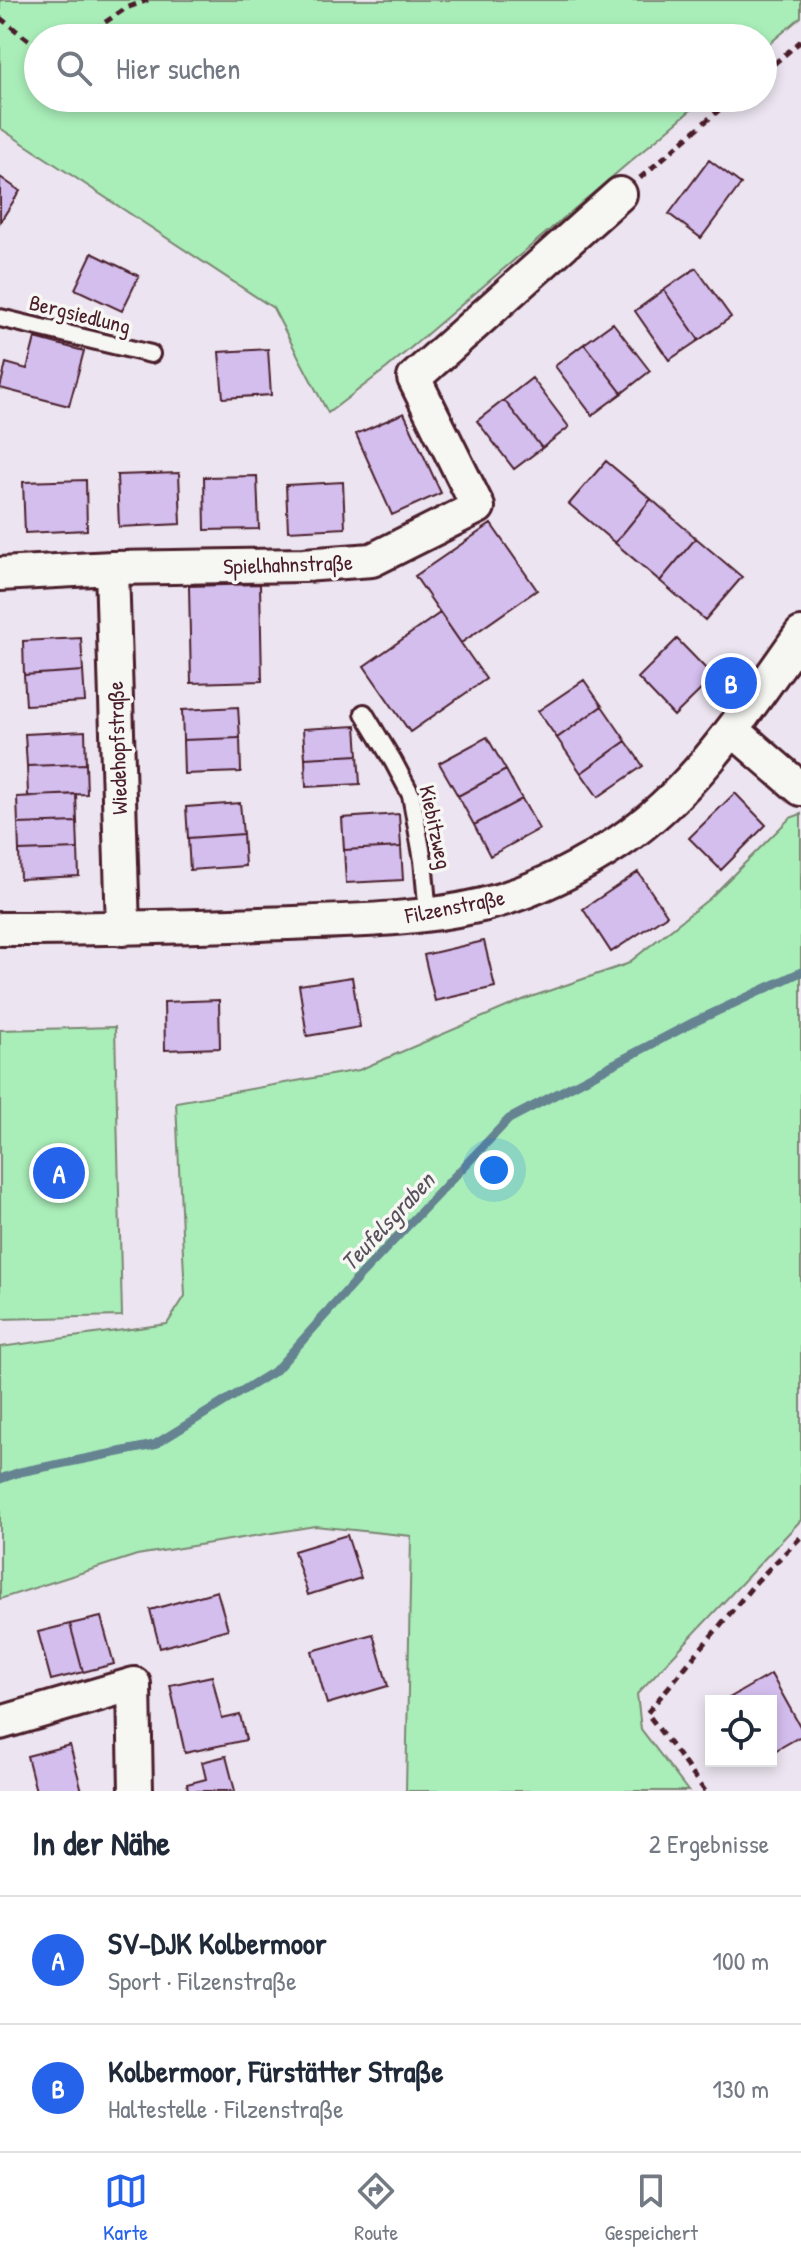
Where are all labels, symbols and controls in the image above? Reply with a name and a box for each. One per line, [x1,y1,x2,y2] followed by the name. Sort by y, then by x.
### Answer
[24,24,777,112] search box
[52,46,96,90] icon: search
[116,48,240,88] text: Hier suchen
[26,287,134,341] street label: Bergsiedlung
[223,547,354,581] street label: Spielhahnstraße
[705,653,757,713] pin: B
[100,681,134,815] street label: Wiedehopfstraße
[413,782,459,872] street label: Kiebitzweg
[402,882,508,931] street label: Filzenstraße
[33,1143,85,1203] pin: A
[474,1150,514,1190] your location
[333,1163,443,1278] water label: Teufelsgraben
[705,1695,777,1767] map controls
[705,1695,777,1767] button: locate
[32,1820,170,1866] text: In der Nähe
[649,1826,769,1861] text: 2 Ergebnisse
[108,1923,326,1963] text: SV-DJK Kolbermoor
[52,1943,64,1978] text: A
[713,1943,769,1978] text: 100 m
[108,1963,297,1998] text: Sport · Filzenstraße
[108,2051,443,2091] text: Kolbermoor, Fürstätter Straße
[51,2071,65,2106] text: B
[713,2071,769,2106] text: 130 m
[108,2091,344,2126] text: Haltestelle · Filzenstraße
[103,2169,148,2247] tab: Karte
[354,2169,398,2247] tab: Route
[604,2169,698,2247] tab: Gespeichert

